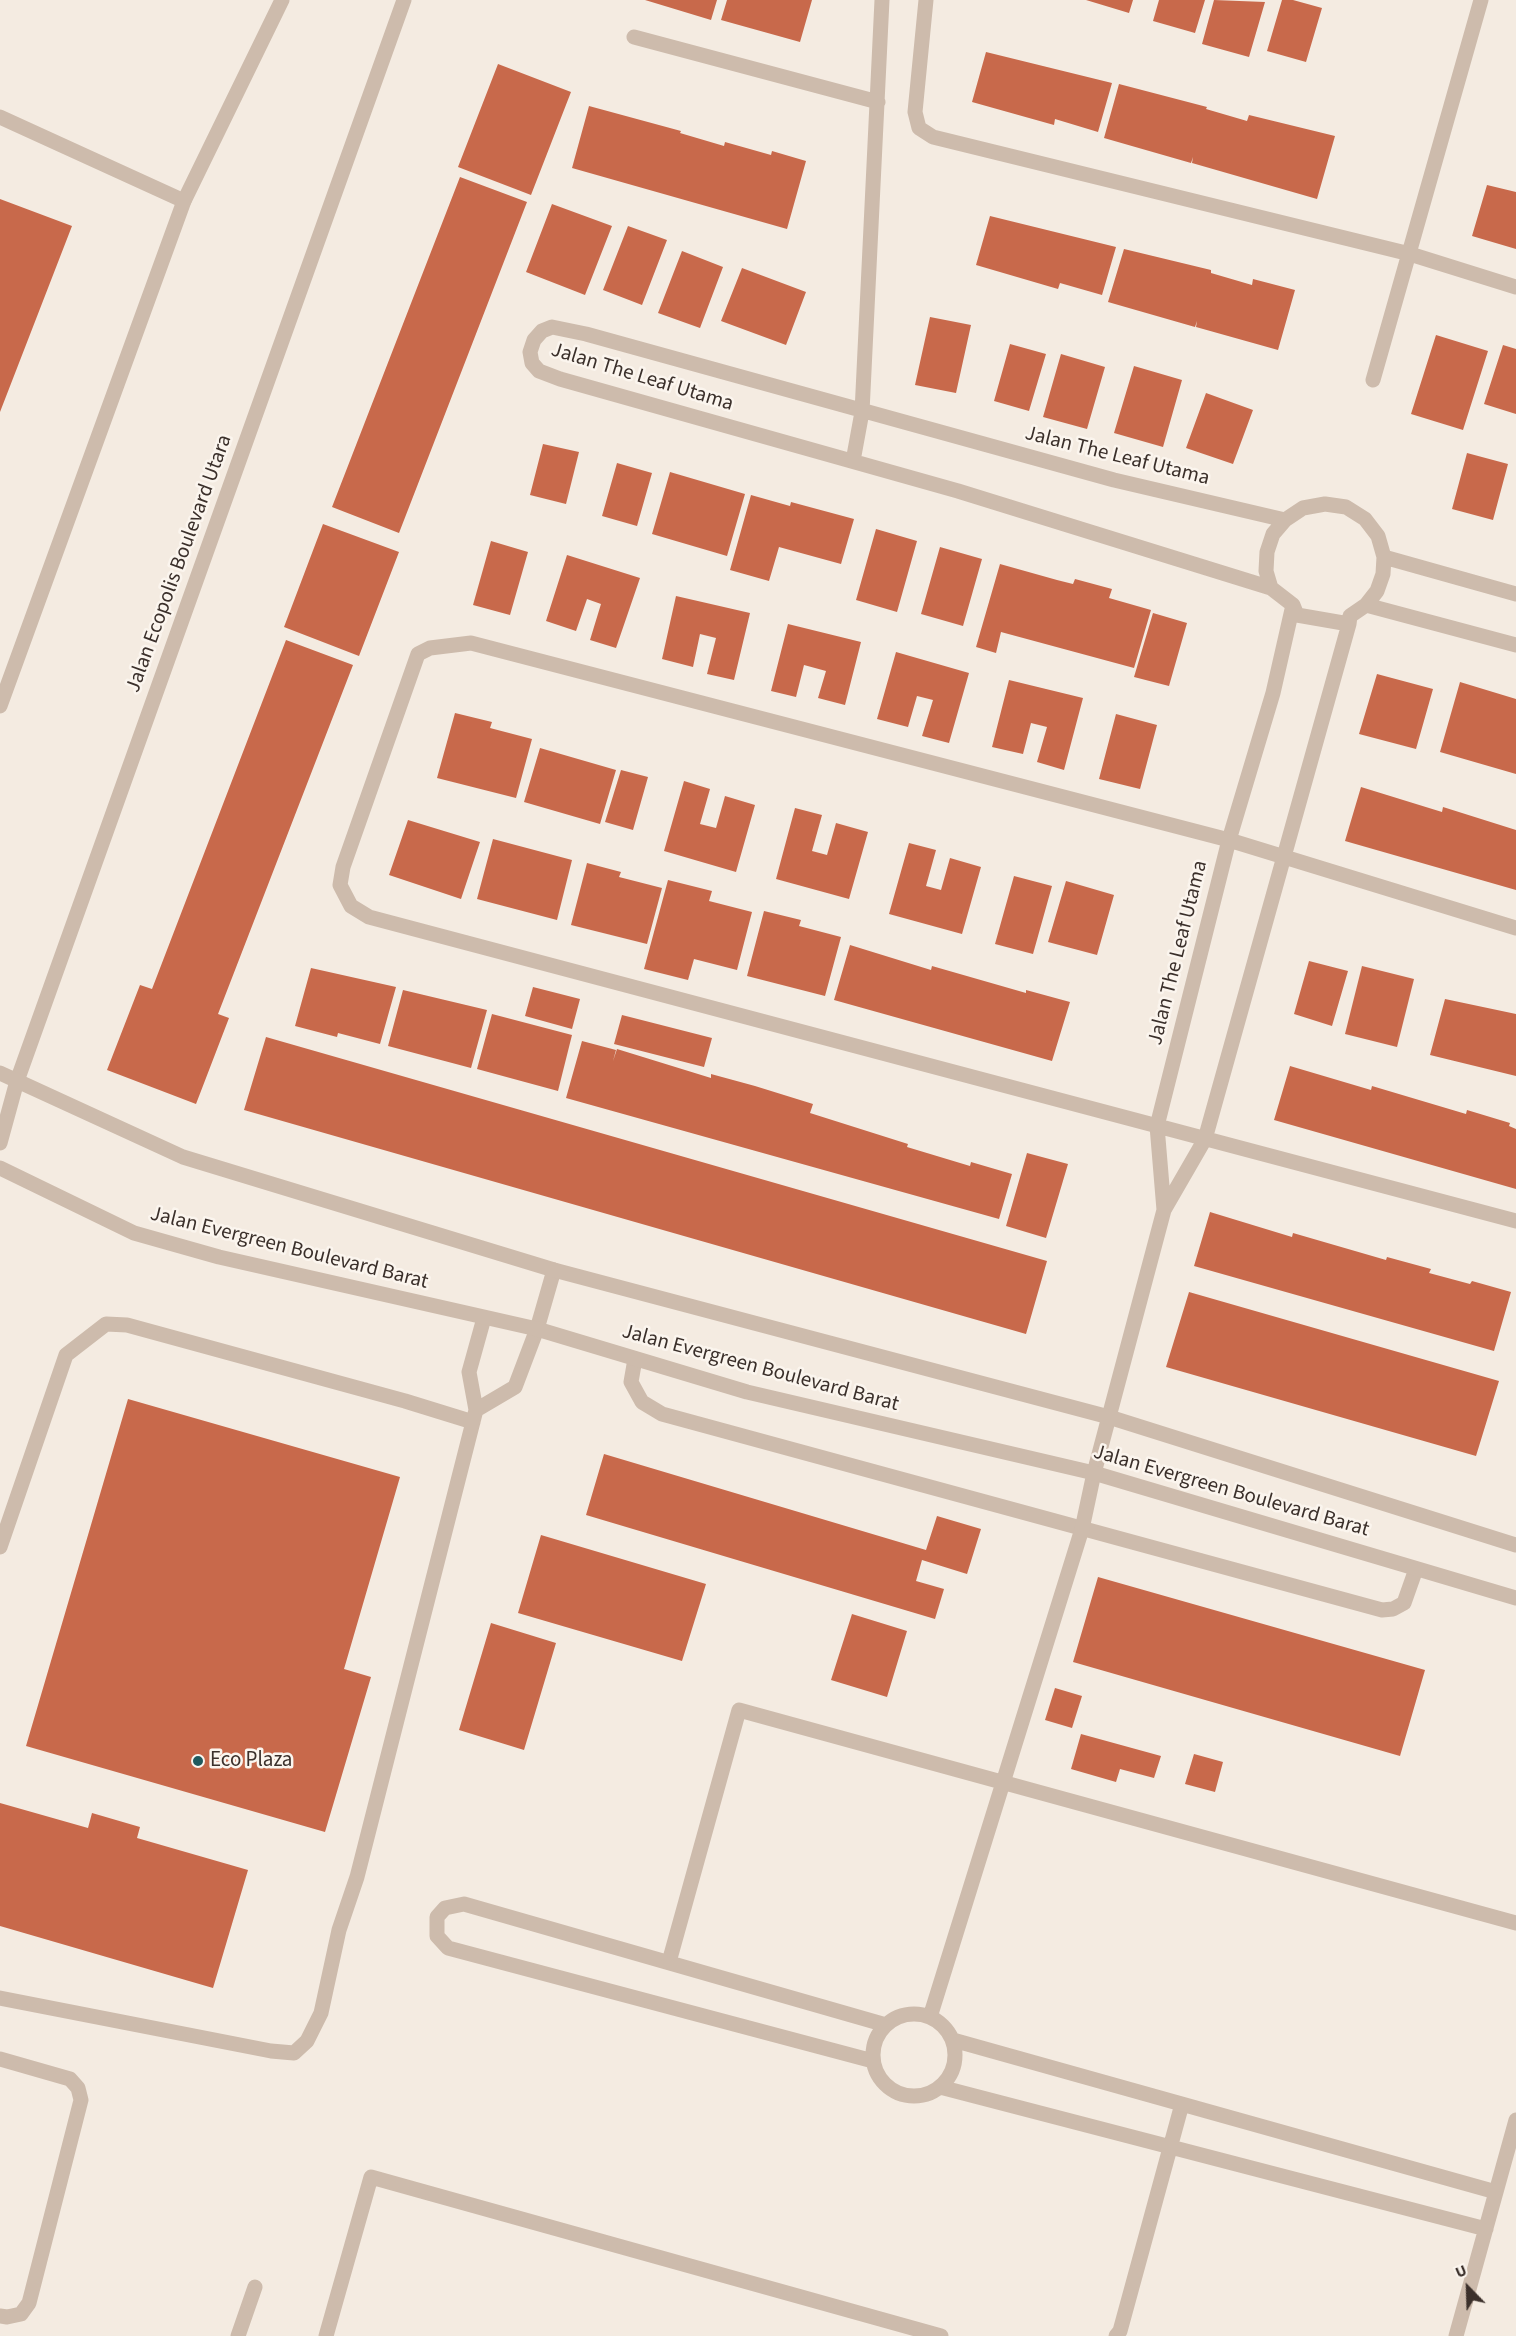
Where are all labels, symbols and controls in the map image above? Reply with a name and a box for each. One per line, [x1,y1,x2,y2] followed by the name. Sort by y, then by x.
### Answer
[548,338,736,418] street label: Jalan The Leaf Utama
[1022,422,1212,492] street label: Jalan The Leaf Utama
[122,432,238,696] street label: Jalan Ecopolis Boulevard Utara
[1144,858,1214,1048] street label: Jalan The Leaf Utama
[147,1202,431,1296] street label: Jalan Evergreen Boulevard Barat
[619,1320,901,1418] street label: Jalan Evergreen Boulevard Barat
[1090,1441,1372,1543] street label: Jalan Evergreen Boulevard Barat
[210,1748,292,1774] place label: Eco Plaza
[191,1754,205,1768] marker: Eco Plaza
[1438,2258,1498,2318] north arrow
[1452,2259,1470,2284] text: U

